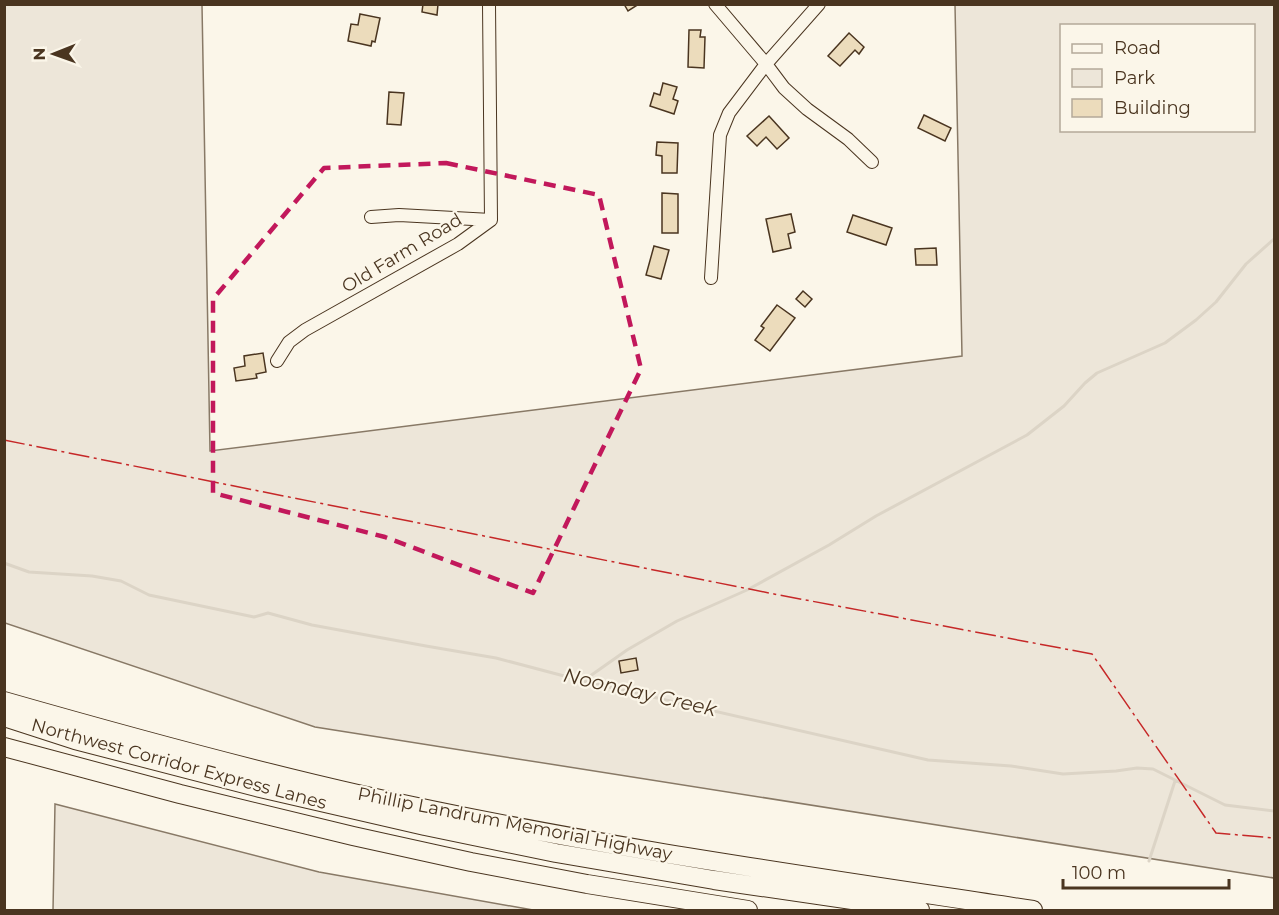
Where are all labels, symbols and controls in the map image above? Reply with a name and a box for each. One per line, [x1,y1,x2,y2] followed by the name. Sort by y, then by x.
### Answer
[24,24,84,84] north arrow
[1060,24,1255,132] legend
[1114,37,1161,59] text: Road
[30,48,49,61] text: N
[1114,67,1155,89] text: Park
[1114,97,1191,119] text: Building
[338,208,466,298] street label: Old Farm Road
[561,663,720,722] water label: Noonday Creek
[29,714,329,814] street label: Northwest Corridor Express Lanes
[356,783,674,865] street label: Phillip Landrum Memorial Highway
[1063,852,1230,890] scale bar
[1072,862,1126,884] text: 100 m

